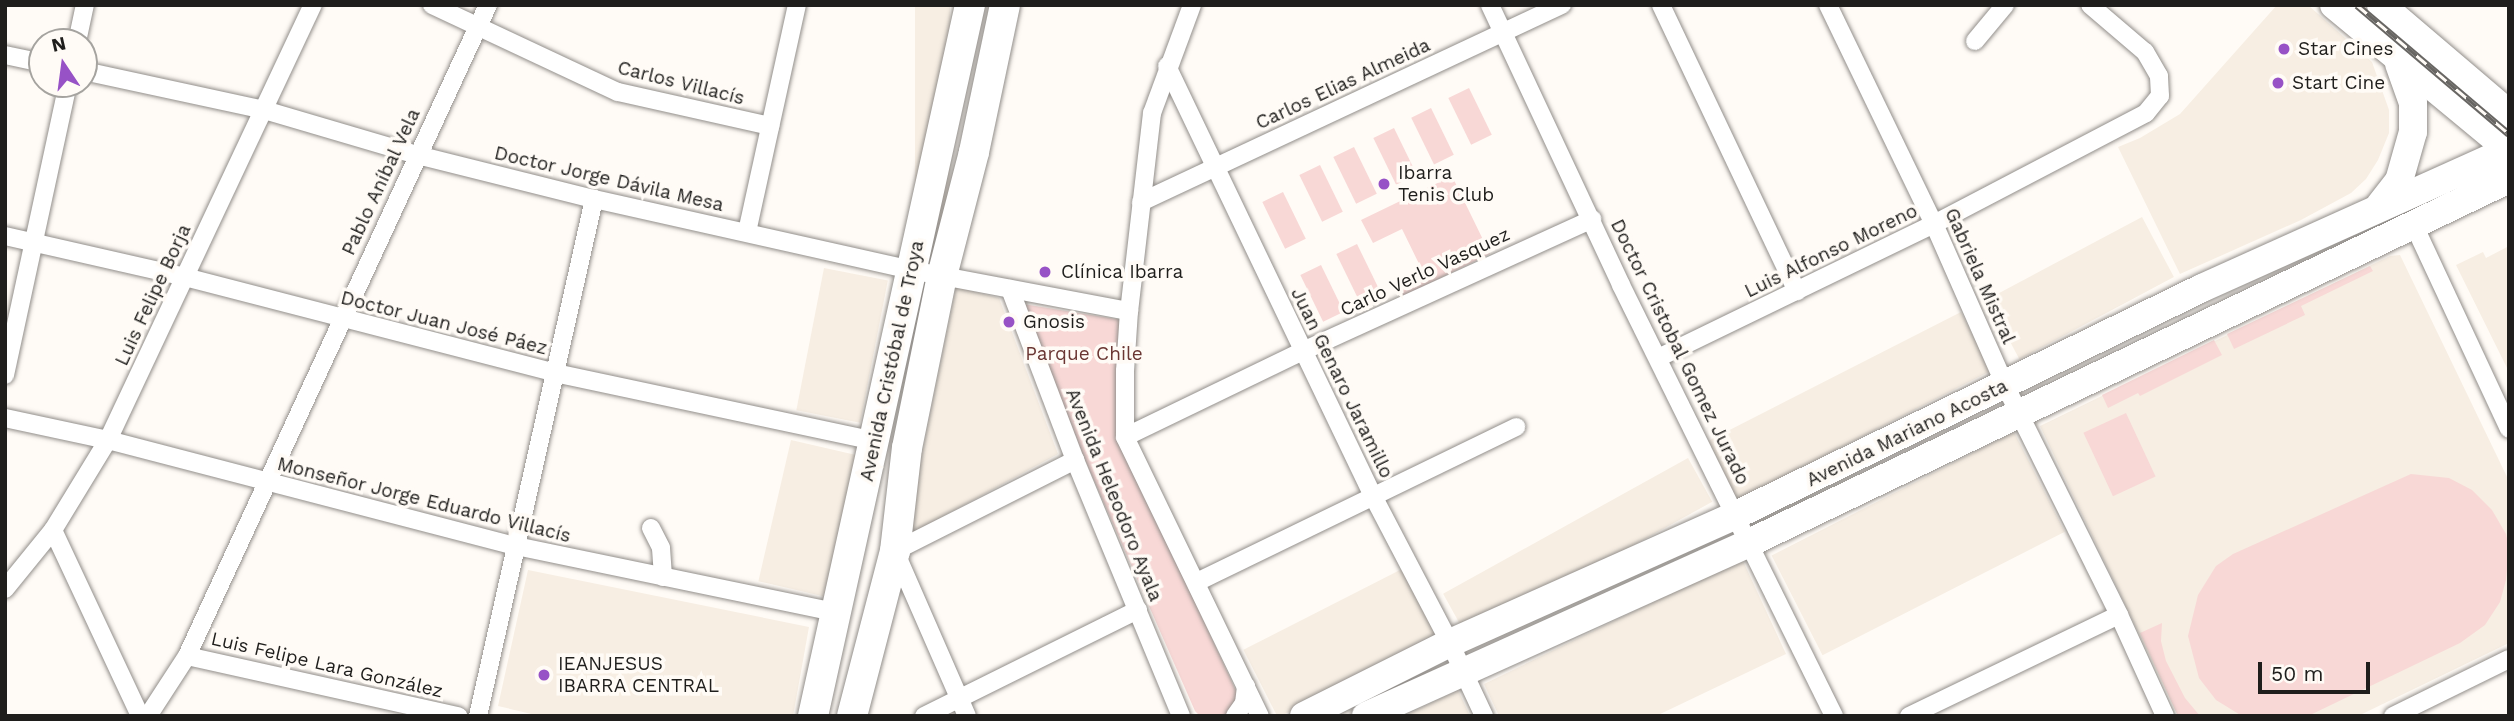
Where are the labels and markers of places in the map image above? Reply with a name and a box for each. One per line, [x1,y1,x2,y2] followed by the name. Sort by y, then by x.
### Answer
[2298,38,2394,60] place label: Star Cines
[2276,41,2292,57] marker: Star Cines
[2292,72,2385,94] place label: Start Cine
[2270,75,2286,91] marker: Start Cine
[1398,162,1494,206] place label: Ibarra Tenis Club
[1376,176,1392,192] marker: Ibarra Tenis Club
[1061,261,1184,283] place label: Clínica Ibarra
[1035,262,1055,282] marker: Clínica Ibarra
[1023,311,1085,333] place label: Gnosis
[1001,314,1017,330] marker: Gnosis
[558,653,720,697] place label: IEANJESUS IBARRA CENTRAL
[536,667,552,683] marker: IEANJESUS IBARRA CENTRAL

